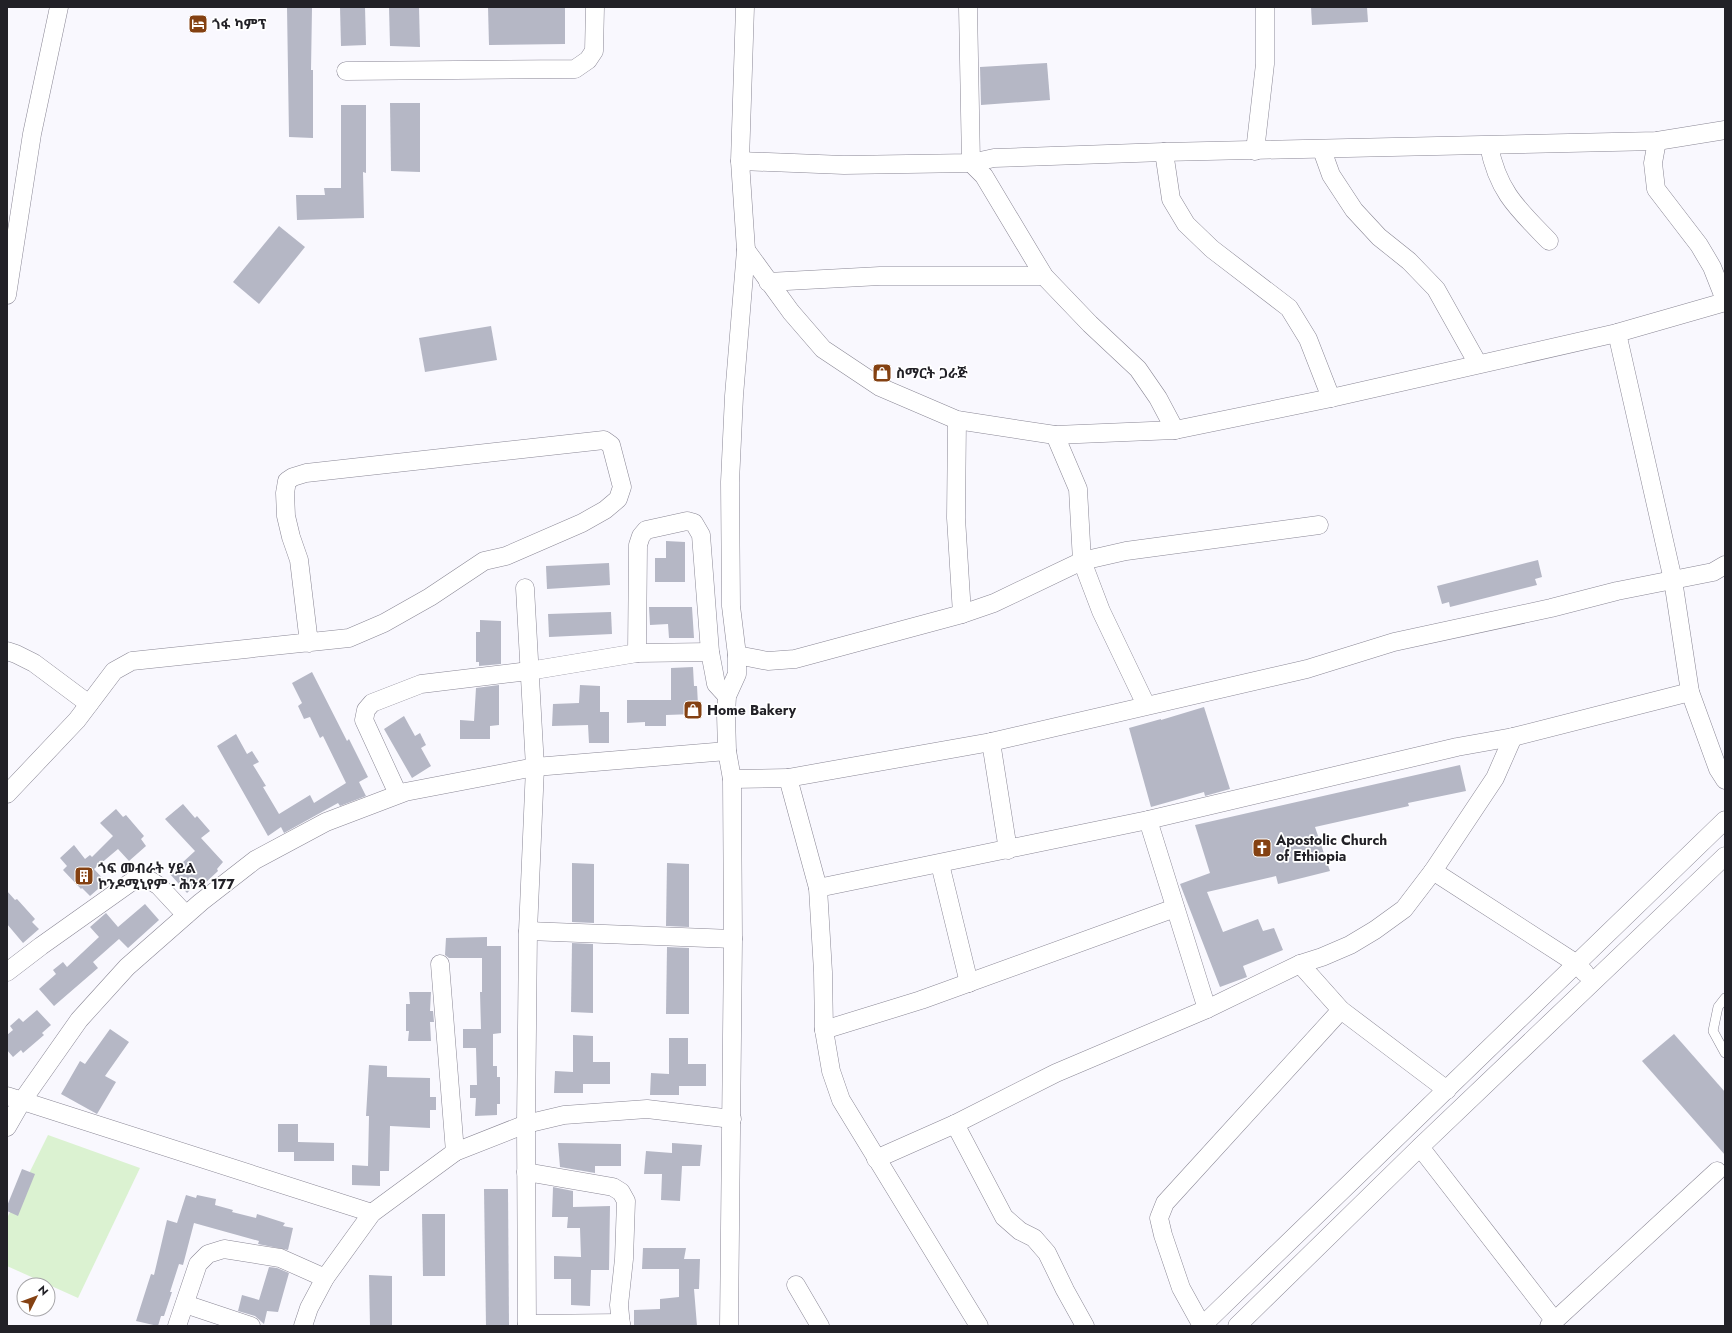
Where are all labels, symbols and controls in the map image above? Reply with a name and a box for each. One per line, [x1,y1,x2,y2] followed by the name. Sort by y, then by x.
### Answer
[187,13,209,35] hotel icon: ጎፋ ካምፕ
[212,14,267,34] place label: ጎፋ ካምፕ
[871,362,893,384] shop icon: ስማርት ጋራጅ
[896,363,969,383] place label: ስማርት ጋራጅ
[682,699,704,721] shop icon: Home Bakery
[707,700,797,720] place label: Home Bakery
[1275,830,1387,866] place label: Apostolic Church of Ethiopia
[1251,837,1273,859] church icon: Apostolic Church of Ethiopia
[98,858,235,894] place label: ጎፍ መብራት ሃይል ኮንዶሚኒየም - ሕንጻ 177
[73,865,95,887] building icon: ጎፍ መብራት ሃይል ኮንዶሚኒየም - ሕንጻ 177
[16,1277,56,1317] north arrow
[35,1282,52,1299] text: N

